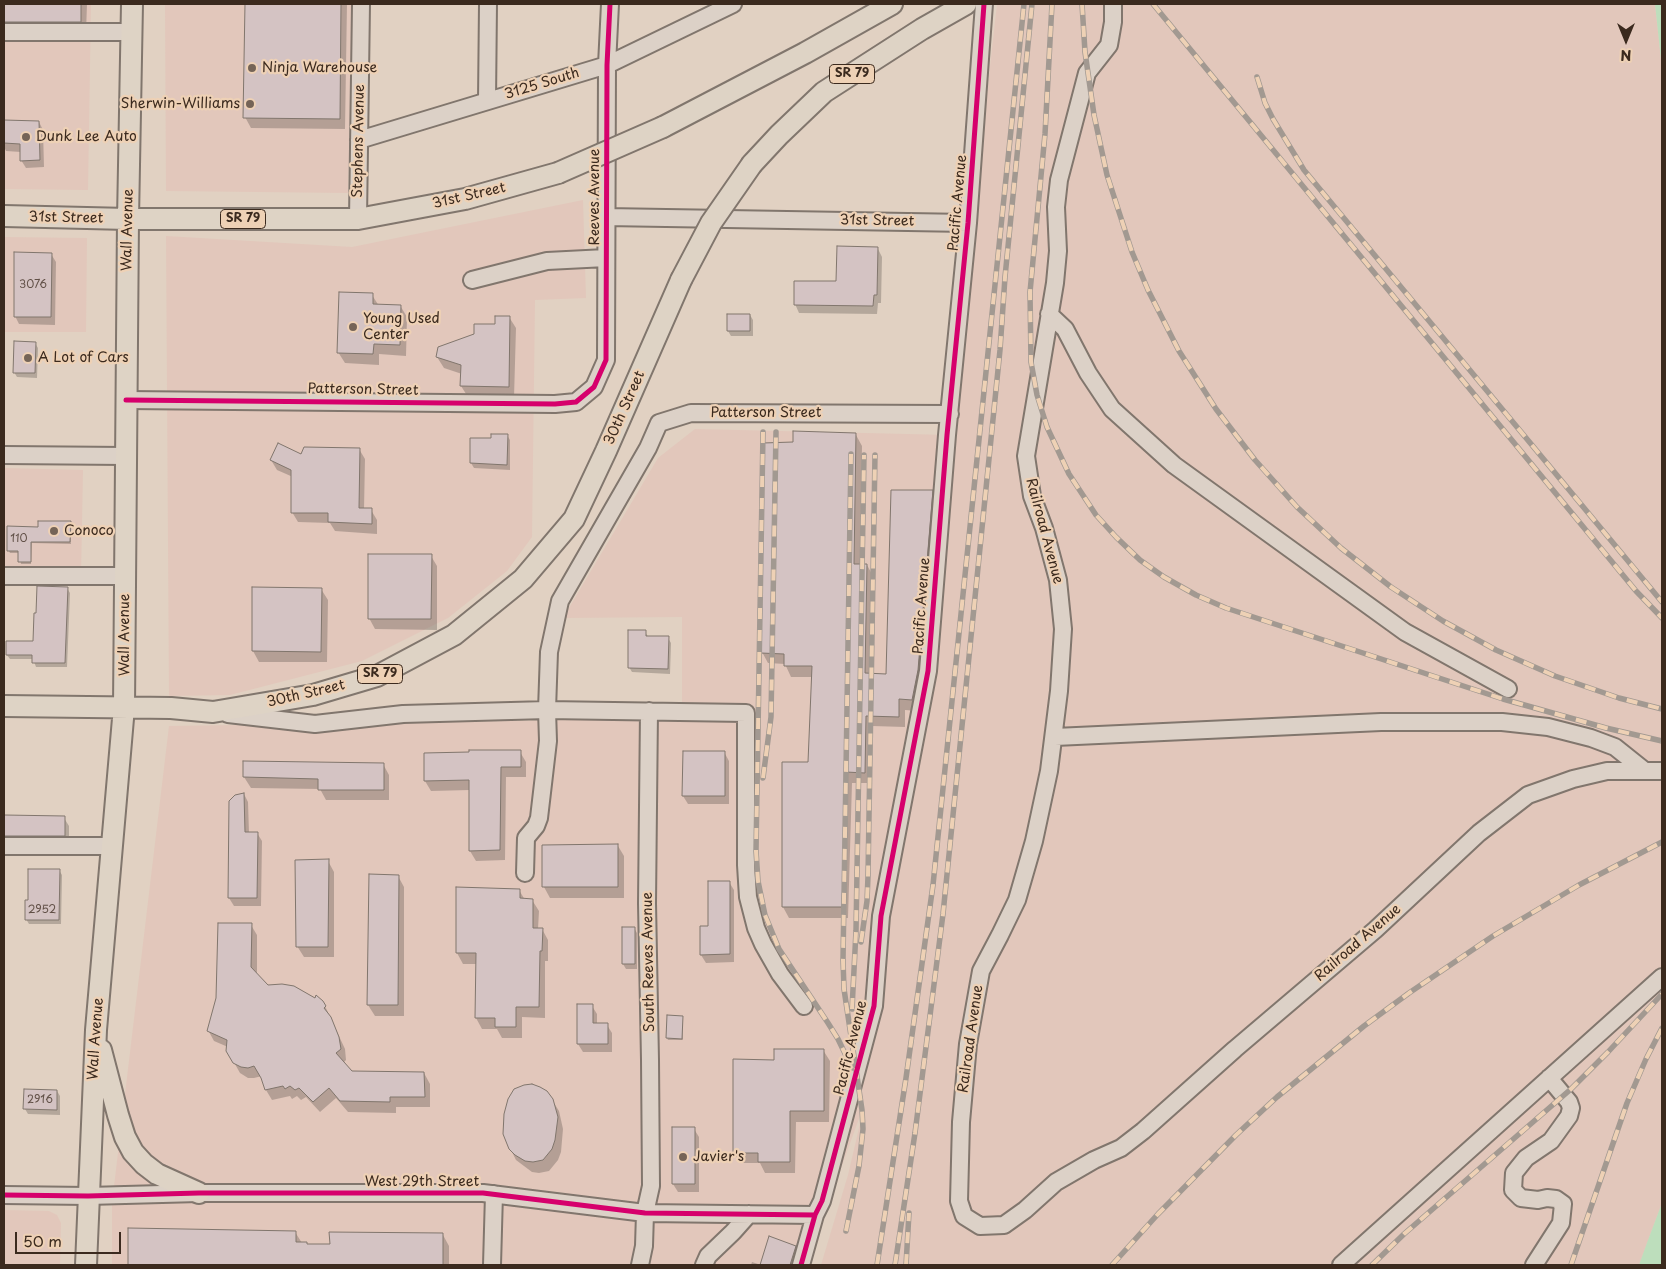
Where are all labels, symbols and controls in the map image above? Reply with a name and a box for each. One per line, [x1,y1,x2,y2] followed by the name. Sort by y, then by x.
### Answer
[1601,15,1651,65] north arrow
[1620,45,1632,66] text: N
[262,60,377,76] place label: Ninja Warehouse
[246,62,258,74] marker: Ninja Warehouse
[830,64,874,84] road number: SR 79
[503,65,581,103] street label: 3125 South
[350,84,368,198] street label: Stephens Avenue
[121,96,240,112] place label: Sherwin-Williams
[244,98,256,110] marker: Sherwin-Williams
[36,129,137,145] place label: Dunk Lee Auto
[20,131,32,143] marker: Dunk Lee Auto
[587,149,603,245] street label: Reeves Avenue
[945,154,971,252] street label: Pacific Avenue
[431,179,507,213] street label: 31st Street
[119,189,137,271] street label: Wall Avenue
[29,209,103,227] street label: 31st Street
[220,210,266,228] road number: SR 79
[840,212,914,230] street label: 31st Street
[19,278,47,292] house number: 3076
[363,311,440,344] place label: Young Used Center
[347,321,359,333] marker: Young Used Center
[38,350,129,366] place label: A Lot of Cars
[22,352,34,364] marker: A Lot of Cars
[601,368,649,448] street label: 30th Street
[307,381,419,399] street label: Patterson Street
[711,405,821,421] street label: Patterson Street
[1022,476,1066,586] street label: Railroad Avenue
[64,523,114,539] place label: Conoco
[48,525,60,537] marker: Conoco
[10,532,28,546] house number: 110
[910,557,934,655] street label: Pacific Avenue
[117,594,133,676] street label: Wall Avenue
[358,664,402,684] road number: SR 79
[265,677,347,711] street label: 30th Street
[639,892,659,1032] street label: South Reeves Avenue
[1311,901,1405,985] street label: Railroad Avenue
[28,903,56,917] house number: 2952
[955,984,987,1094] street label: Railroad Avenue
[85,997,107,1081] street label: Wall Avenue
[831,999,871,1097] street label: Pacific Avenue
[27,1093,53,1107] house number: 2916
[693,1149,744,1165] place label: Javier's
[677,1151,689,1163] marker: Javier's
[365,1174,479,1190] street label: West 29th Street
[18,1222,124,1254] scale bar
[23,1229,62,1252] text: 50 m

